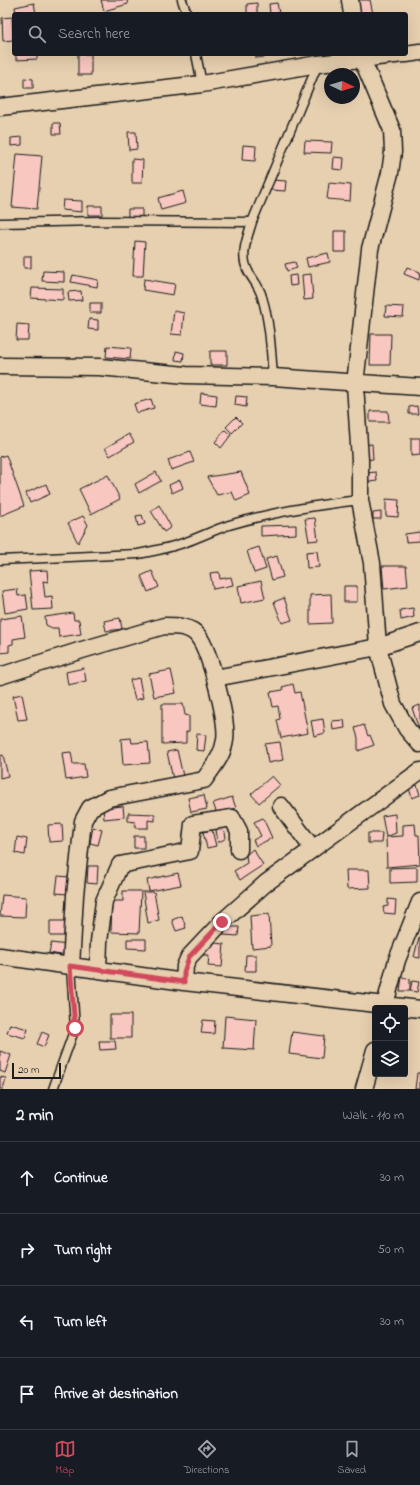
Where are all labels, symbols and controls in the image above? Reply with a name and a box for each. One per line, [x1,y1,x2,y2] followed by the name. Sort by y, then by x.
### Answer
[12,12,408,56] search box
[26,23,48,45] icon: search
[58,23,130,45] text: Search here
[324,68,360,104] north arrow
[213,913,231,931] route end
[372,1005,408,1077] map controls
[372,1005,408,1041] button: locate
[66,1019,84,1037] route start
[372,1041,408,1077] button: layers
[12,1061,61,1080] scale bar
[18,1062,40,1078] text: 20 m
[16,1103,53,1128] text: 2 min
[343,1106,404,1125] text: Walk · 110 m
[16,1167,38,1189] icon: ahead
[54,1167,108,1189] text: Continue
[380,1168,404,1187] text: 30 m
[16,1239,38,1261] icon: right
[54,1239,112,1261] text: Turn right
[378,1240,404,1259] text: 50 m
[16,1311,38,1333] icon: left
[54,1311,107,1333] text: Turn left
[380,1312,404,1331] text: 30 m
[16,1383,38,1405] icon: arrive
[54,1383,178,1405] text: Arrive at destination
[54,1438,76,1478] tab: Map
[184,1438,229,1478] tab: Directions
[337,1438,366,1478] tab: Saved

